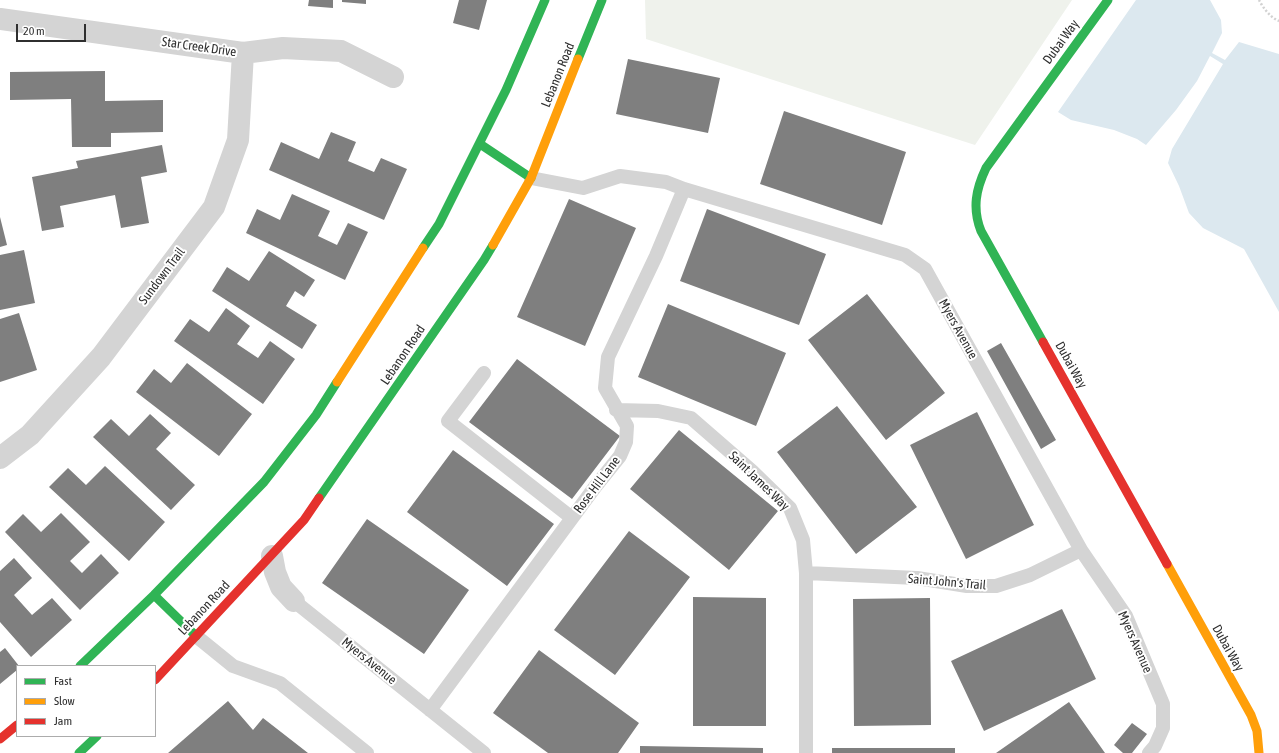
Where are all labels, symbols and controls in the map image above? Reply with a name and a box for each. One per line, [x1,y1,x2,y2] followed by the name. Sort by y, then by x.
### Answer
[18,16,88,42] scale bar
[1040,17,1082,67] street label: Dubai Way
[23,24,45,38] text: 20 m
[161,34,237,60] street label: Star Creek Drive
[538,40,578,110] street label: Lebanon Road
[136,245,188,307] street label: Sundown Trail
[935,296,981,362] street label: Myers Avenue
[377,322,429,388] street label: Lebanon Road
[1052,339,1090,391] street label: Dubai Way
[725,448,793,514] street label: Saint James Way
[570,453,624,517] street label: Rose Hill Lane
[907,571,987,593] street label: Saint John's Trail
[175,578,233,638] street label: Lebanon Road
[1114,609,1156,675] street label: Myers Avenue
[1209,622,1247,674] street label: Dubai Way
[338,634,400,688] street label: Myers Avenue
[16,665,156,737] legend
[54,674,72,688] text: Fast
[54,694,75,708] text: Slow
[54,714,72,728] text: Jam

